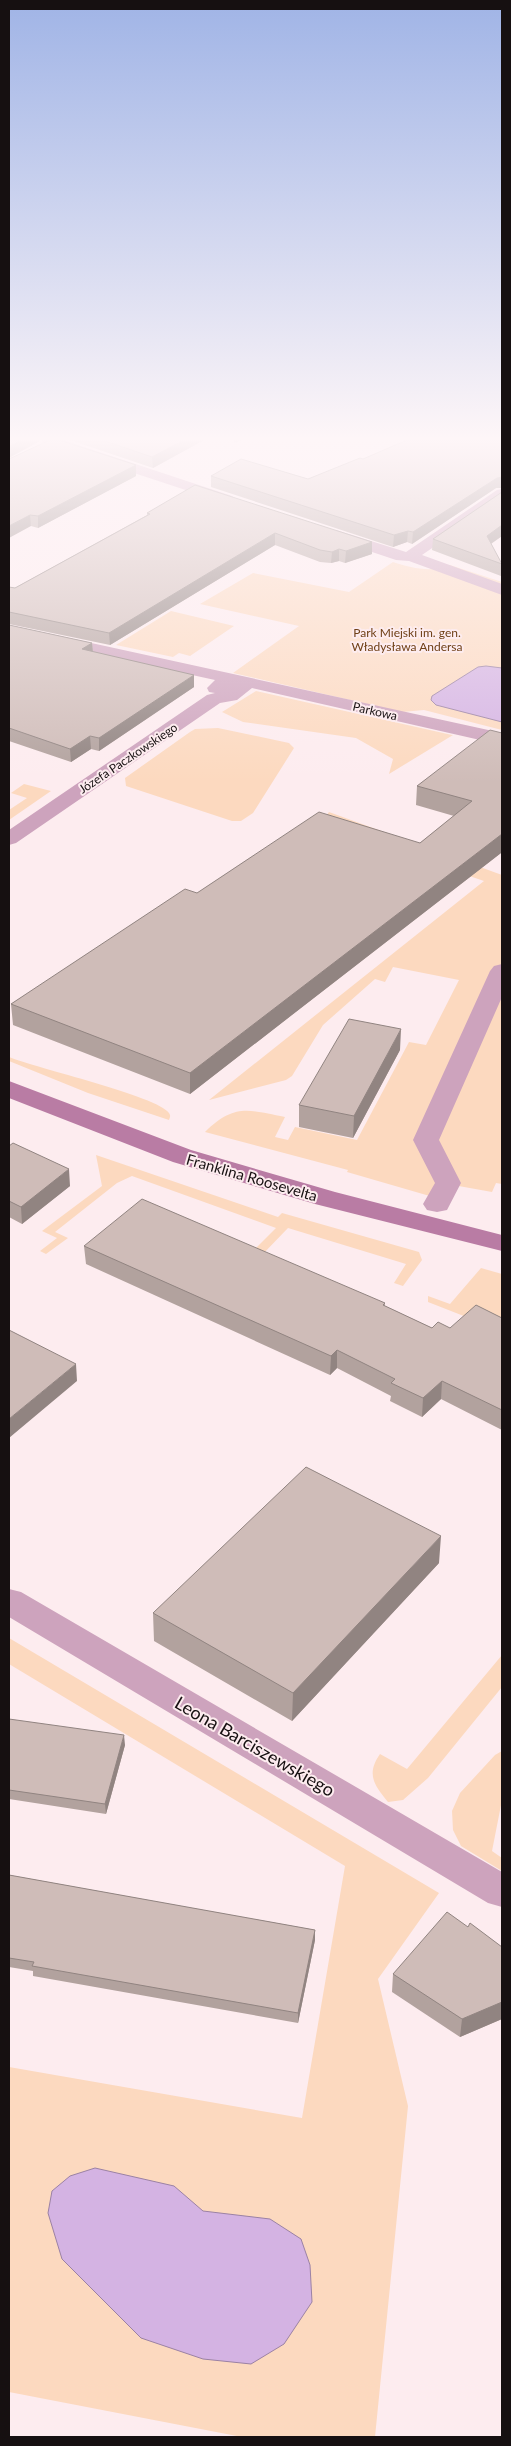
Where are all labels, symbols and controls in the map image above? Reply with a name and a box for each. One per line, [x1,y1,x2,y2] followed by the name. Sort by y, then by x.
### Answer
[352,625,463,654] park label: Park Miejski im. gen. Władysława Andersa
[351,699,399,723] street label: Parkowa
[76,719,180,797] street label: Józefa Paczkowskiego
[184,1150,320,1204] street label: Franklina Roosevelta
[171,1691,339,1801] street label: Leona Barciszewskiego

